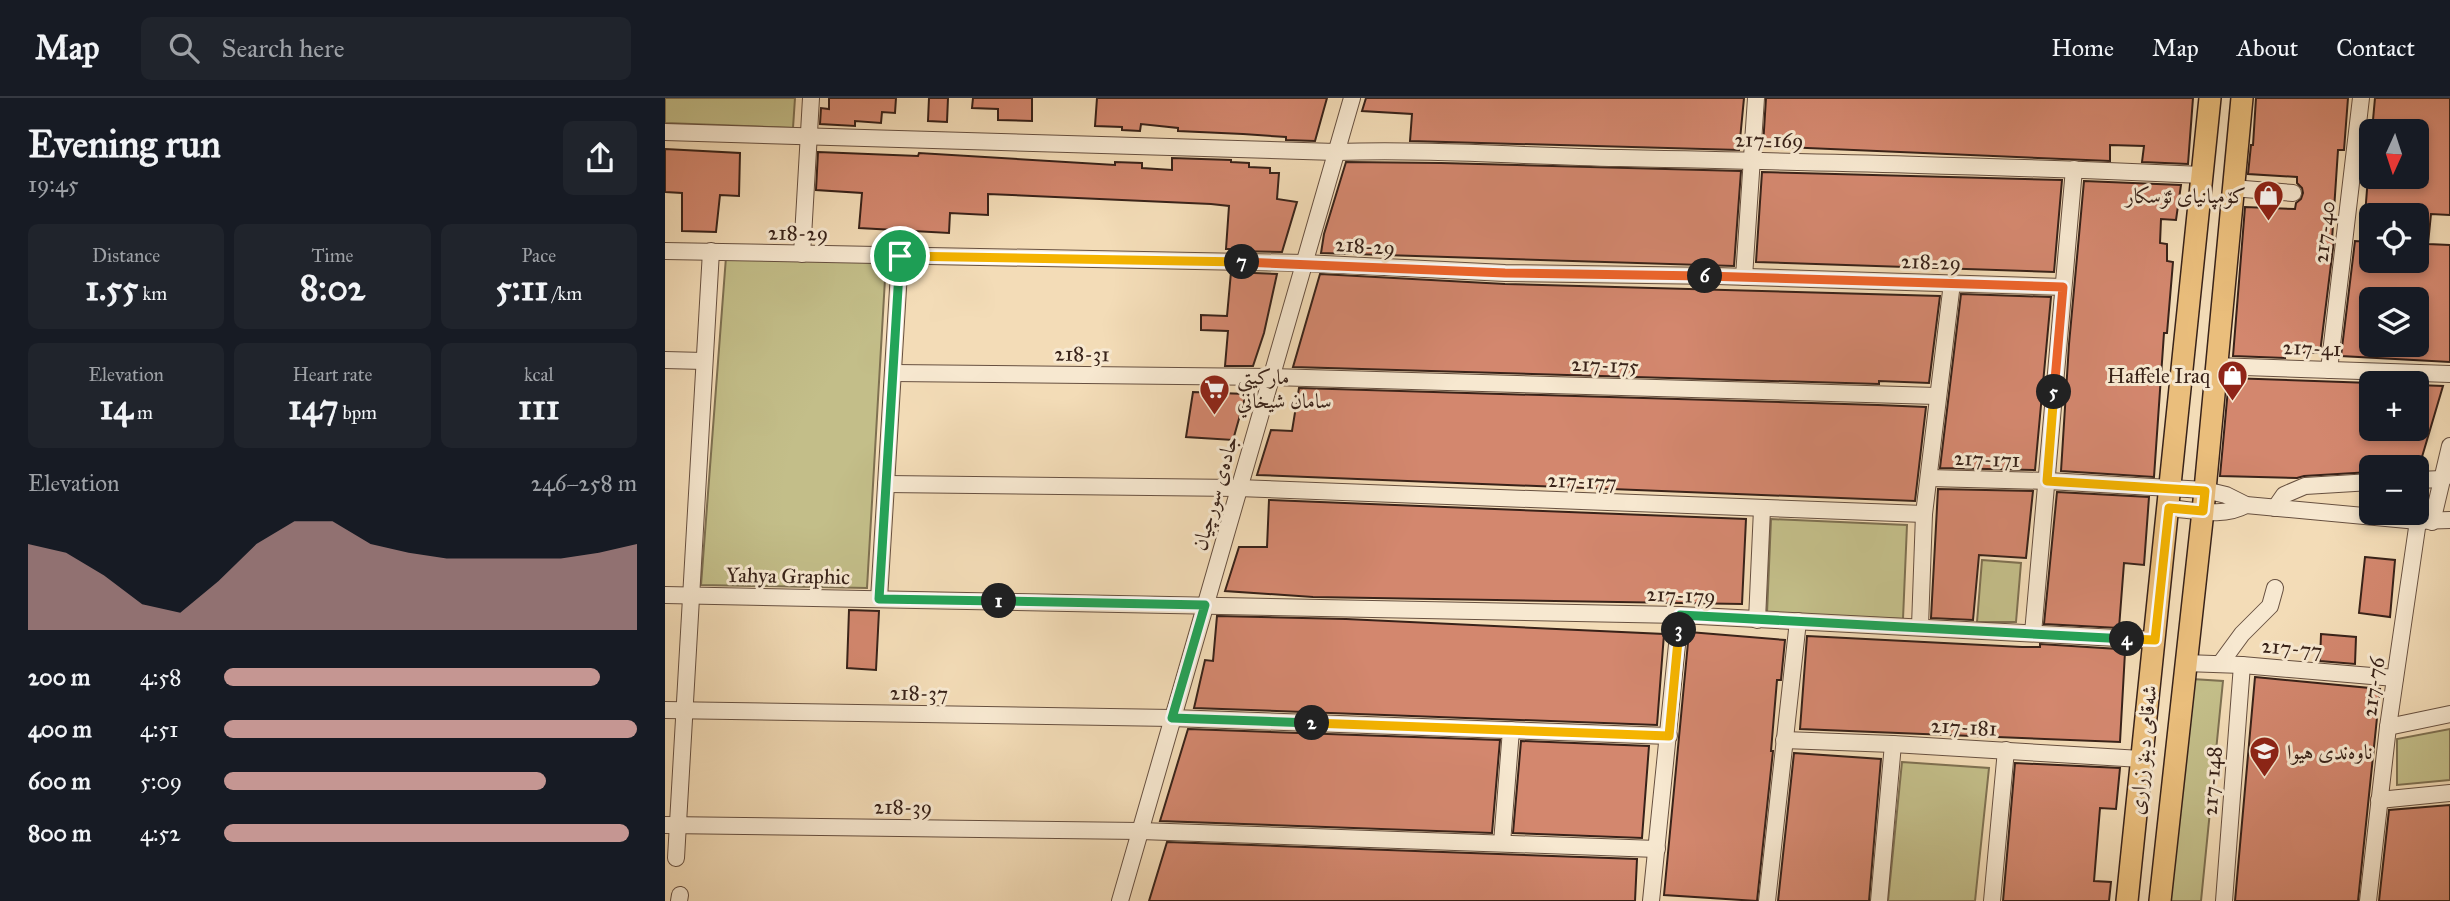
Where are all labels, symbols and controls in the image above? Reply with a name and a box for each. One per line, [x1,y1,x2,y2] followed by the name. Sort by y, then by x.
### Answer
[141,17,631,80] search box
[35,28,99,68] text: Map
[165,29,203,67] icon: search
[221,32,345,64] text: Search here
[2051,33,2114,63] text: Home
[2152,33,2199,63] text: Map
[2237,33,2298,63] text: About
[2336,33,2415,63] text: Contact
[2359,119,2429,189] north arrow
[2359,119,2429,525] map controls
[28,121,221,167] text: Evening run
[563,121,637,195] button: share
[1734,126,1804,154] street label: 217-169
[28,170,79,198] text: 19:45
[2252,179,2286,223] shop icon: کۆمپانیای ئۆسکار
[2124,183,2246,210] place label: کۆمپانیای ئۆسکار
[2307,199,2341,265] street label: 217-40
[2359,203,2429,273] button: locate
[768,219,828,247] street label: 218-29
[870,226,930,286] pin
[1334,231,1396,261] street label: 218-29
[881,237,919,275] icon: arrive
[92,244,160,267] text: Distance
[311,244,354,267] text: Time
[522,244,556,267] text: Pace
[1225,244,1259,280] pin: 7
[1901,248,1961,276] street label: 218-29
[1236,250,1247,273] text: 7
[1688,258,1723,294] pin: 6
[1700,264,1709,287] text: 6
[85,267,138,310] text: 1.55
[300,267,365,310] text: 8:02
[495,267,548,310] text: 5:11
[138,282,167,305] text: km
[548,282,582,305] text: /km
[2359,287,2429,357] button: layers
[2282,334,2342,362] street label: 217-41
[1054,341,1110,367] street label: 218-31
[1571,351,1640,379] street label: 217-175
[2216,359,2250,403] shop icon: Haffele Iraq
[88,363,164,386] text: Elevation
[293,363,372,386] text: Heart rate
[524,363,554,386] text: kcal
[2107,363,2211,389] place label: Haffele Iraq
[1237,364,1332,418] place label: ماركيتي سامان شيخاني
[2359,371,2429,441] button: +
[1197,372,1231,416] supermarket icon: ماركيتي سامان شيخاني
[2037,374,2071,410] pin: 5
[2049,380,2058,403] text: 5
[99,386,133,429] text: 14
[288,386,338,429] text: 147
[518,386,560,429] text: 111
[133,401,153,424] text: m
[338,401,377,424] text: bpm
[1186,432,1245,554] street label: جادەی سورچیان
[1953,445,2021,473] street label: 217-171
[2359,455,2429,525] button: −
[1547,467,1617,495] street label: 217-177
[28,469,119,497] text: Elevation
[531,469,637,497] text: 246–258 m
[726,562,850,590] street label: Yahya Graphic
[1646,581,1716,609] street label: 217-179
[981,584,1017,618] pin: 1
[995,589,1002,612] text: 1
[1661,612,1697,648] pin: 3
[1675,618,1682,641] text: 3
[2109,622,2145,656] pin: 4
[2121,627,2132,650] text: 4
[2261,632,2323,664] street label: 217-77
[2356,654,2390,719] street label: 217-76
[28,663,90,691] text: 200 m
[140,663,182,691] text: 4:58
[890,679,948,707] street label: 218-37
[2123,684,2163,816] street label: شەقامی دینۆ زراری
[1295,706,1329,740] pin: 2
[1307,711,1316,734] text: 2
[1930,712,1998,742] street label: 217-181
[28,715,92,743] text: 400 m
[140,715,178,743] text: 4:51
[2247,735,2281,779] school or university icon: ناوەندی هیوا
[2287,739,2373,765] place label: ناوەندی هیوا
[2197,745,2227,817] street label: 217-148
[28,767,91,795] text: 600 m
[140,767,182,795] text: 5:09
[874,793,932,821] street label: 218-39
[28,819,91,847] text: 800 m
[140,819,181,847] text: 4:52

